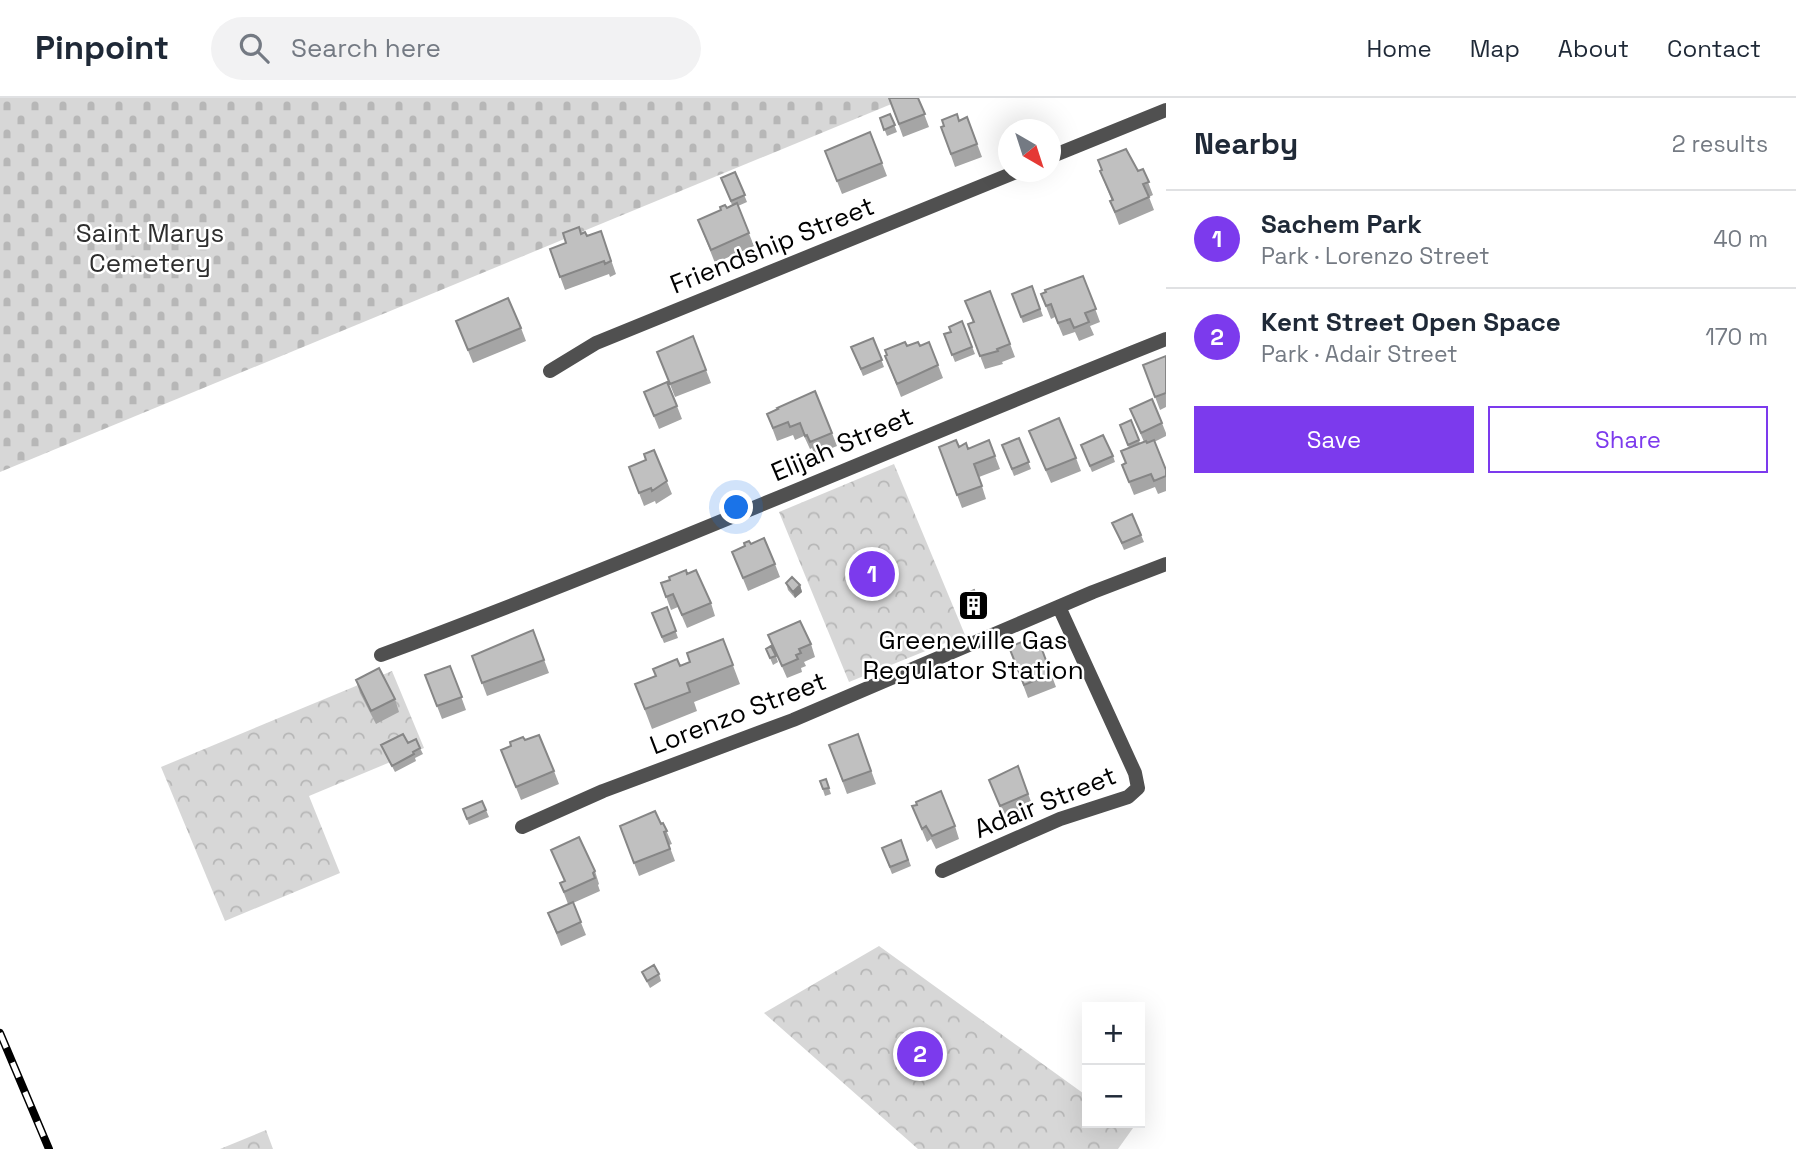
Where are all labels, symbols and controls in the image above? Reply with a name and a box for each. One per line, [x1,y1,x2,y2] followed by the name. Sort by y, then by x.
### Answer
[211,17,701,80] search box
[35,27,169,69] text: Pinpoint
[235,29,273,67] icon: search
[291,31,441,65] text: Search here
[1366,33,1432,64] text: Home
[1470,33,1520,64] text: Map
[1558,33,1629,64] text: About
[1667,33,1761,64] text: Contact
[998,119,1061,182] north arrow
[1194,124,1298,163] text: Nearby
[1672,129,1768,159] text: 2 results
[665,189,879,301] street label: Friendship Street
[1261,207,1422,241] text: Sachem Park
[76,216,224,280] park label: Saint Marys Cemetery
[1212,224,1222,254] text: 1
[1713,224,1768,254] text: 40 m
[1261,241,1490,271] text: Park · Lorenzo Street
[1261,305,1561,339] text: Kent Street Open Space
[1210,322,1224,352] text: 2
[1705,322,1768,352] text: 170 m
[1261,339,1458,369] text: Park · Adair Street
[766,399,918,489] street label: Elijah Street
[1194,406,1474,473] button: Save
[1488,406,1768,473] button: Share
[719,490,753,524] your location
[849,548,895,600] pin: 1
[956,588,990,622] building icon: Greeneville Gas Regulator Station
[862,623,1084,687] place label: Greeneville Gas Regulator Station
[645,664,831,762] street label: Lorenzo Street
[969,758,1121,846] street label: Adair Street
[1082,1002,1145,1128] map controls
[1082,1002,1145,1065] button: +
[897,1028,943,1080] pin: 2
[1082,1065,1145,1128] button: −

